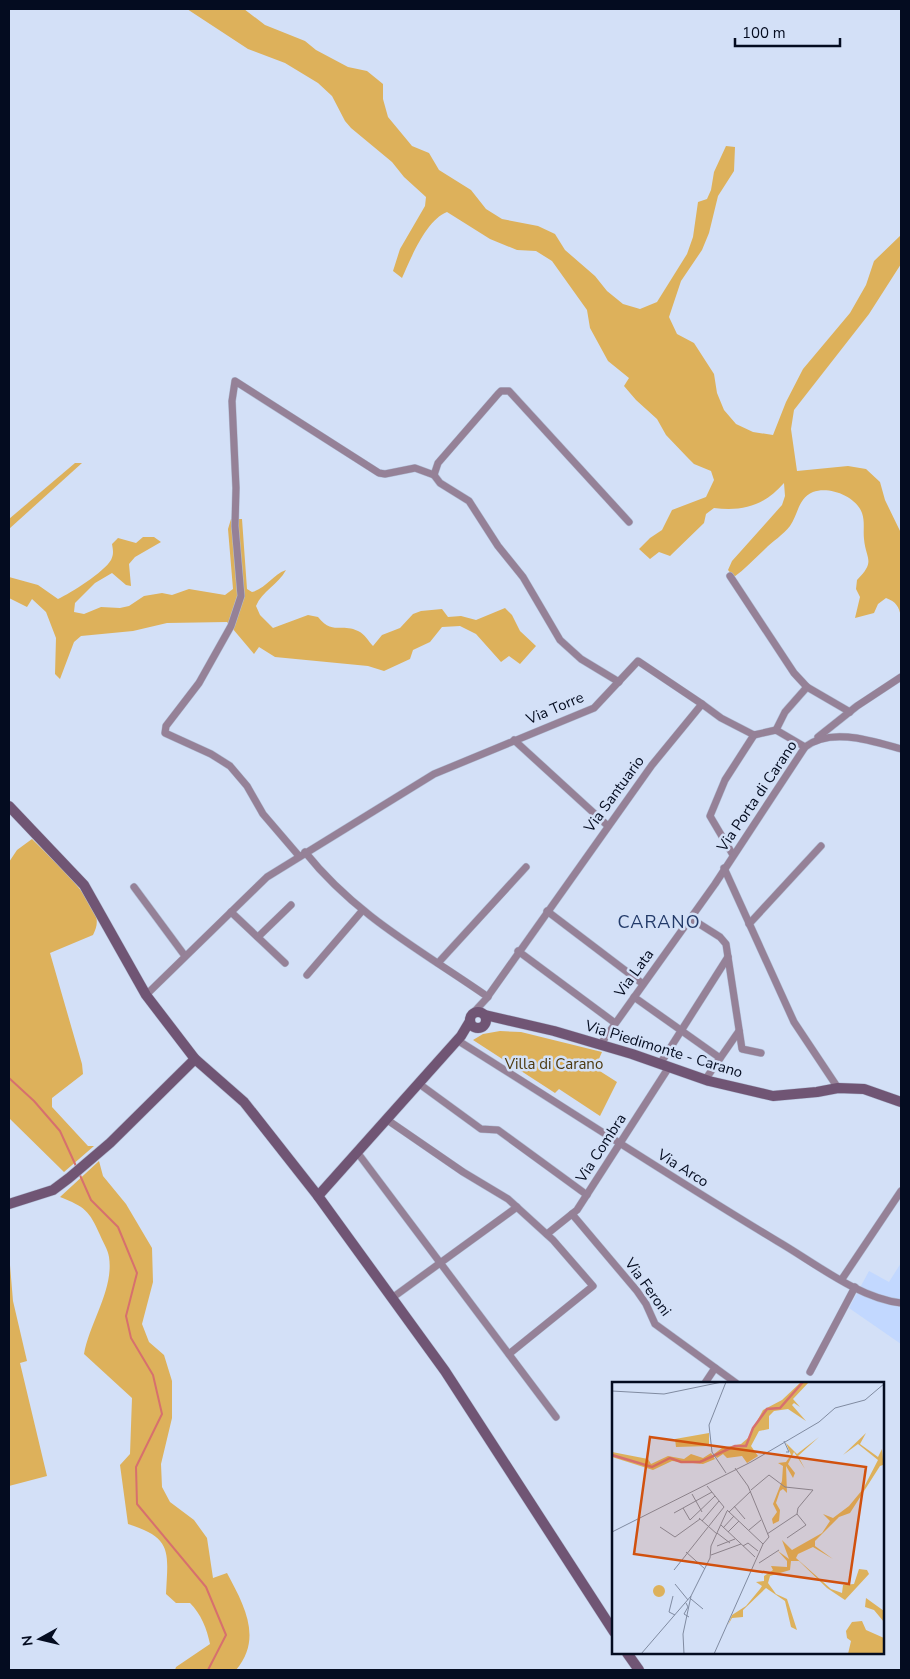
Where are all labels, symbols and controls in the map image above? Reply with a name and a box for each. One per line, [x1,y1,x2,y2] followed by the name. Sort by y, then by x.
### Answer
[735,15,840,47] scale bar
[742,23,786,43] text: 100 m
[522,687,587,729] street label: Via Torre
[712,737,802,856] street label: Via Porta di Carano
[579,752,649,837] street label: Via Santuario
[617,910,701,934] district label: CARANO
[609,945,658,1002] street label: Via Lata
[582,1015,745,1082] street label: Via Piedimonte - Carano
[504,1054,603,1074] park label: Villa di Carano
[571,1110,631,1187] street label: Via Combra
[653,1144,712,1192] street label: Via Arco
[620,1253,676,1320] street label: Via Feroni
[612,1382,885,1654] inset map
[15,1614,65,1664] north arrow
[17,1634,38,1647] text: N

